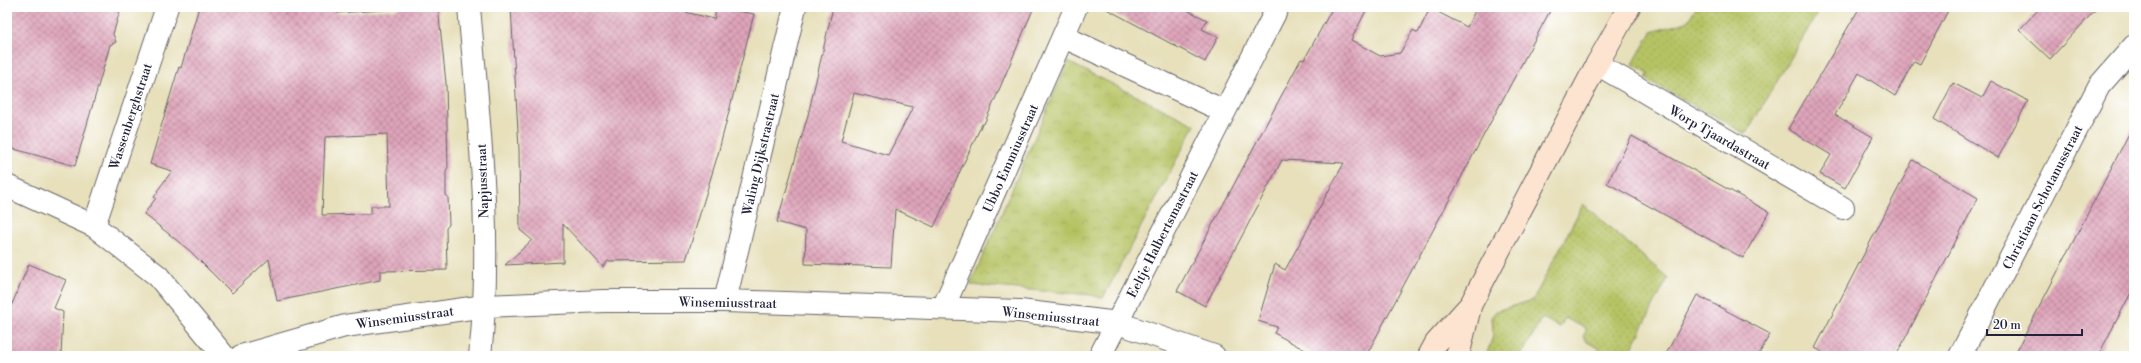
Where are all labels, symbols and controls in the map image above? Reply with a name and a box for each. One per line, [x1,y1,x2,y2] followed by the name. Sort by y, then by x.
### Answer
[106,61,156,172] street label: Wassenberghstraat
[739,91,783,218] street label: Waling Dijkstrastraat
[980,101,1042,215] street label: Ubbo Emmiusstraat
[1665,102,1773,174] street label: Worp Tjaardastraat
[1999,122,2087,272] street label: Christiaan Schotanusstraat
[474,143,492,219] street label: Napjusstraat
[1124,168,1202,301] street label: Eeltje Halbertsmastraat
[678,294,778,312] street label: Winsemiusstraat
[354,303,455,333] street label: Winsemiusstraat
[1000,304,1101,330] street label: Winsemiusstraat
[1987,311,2082,337] scale bar
[1993,318,2021,333] text: 20 m

